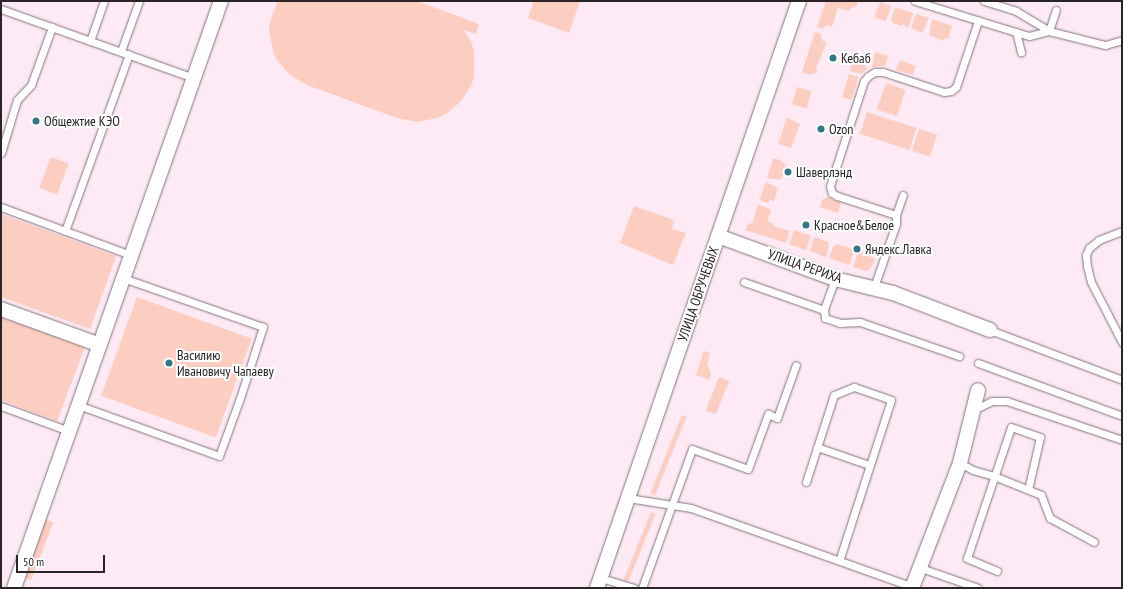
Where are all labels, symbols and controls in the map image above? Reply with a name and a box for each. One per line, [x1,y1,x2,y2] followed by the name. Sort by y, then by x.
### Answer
[841,50,871,66] place label: Кебаб
[828,53,838,63] marker: Кебаб
[44,113,120,129] place label: Общежтие КЭО
[31,116,41,126] marker: Общежтие КЭО
[829,121,854,137] place label: Ozon
[816,124,826,134] marker: Ozon
[796,164,852,180] place label: Шаверлэнд
[783,167,793,177] marker: Шаверлэнд
[814,217,894,233] place label: Красное&Белое
[801,220,811,230] marker: Красное&Белое
[865,241,932,257] place label: Яндекс.Лавка
[674,244,722,344] street label: УЛИЦА ОБРУЧЕВЫХ
[852,244,862,254] marker: Яндекс.Лавка
[765,245,845,287] street label: УЛИЦА РЕРИХА
[177,347,274,380] place label: Василию Ивановичу Чапаеву
[164,358,174,368] marker: Василию Ивановичу Чапаеву
[18,547,107,573] scale bar
[23,554,44,569] text: 50 m

